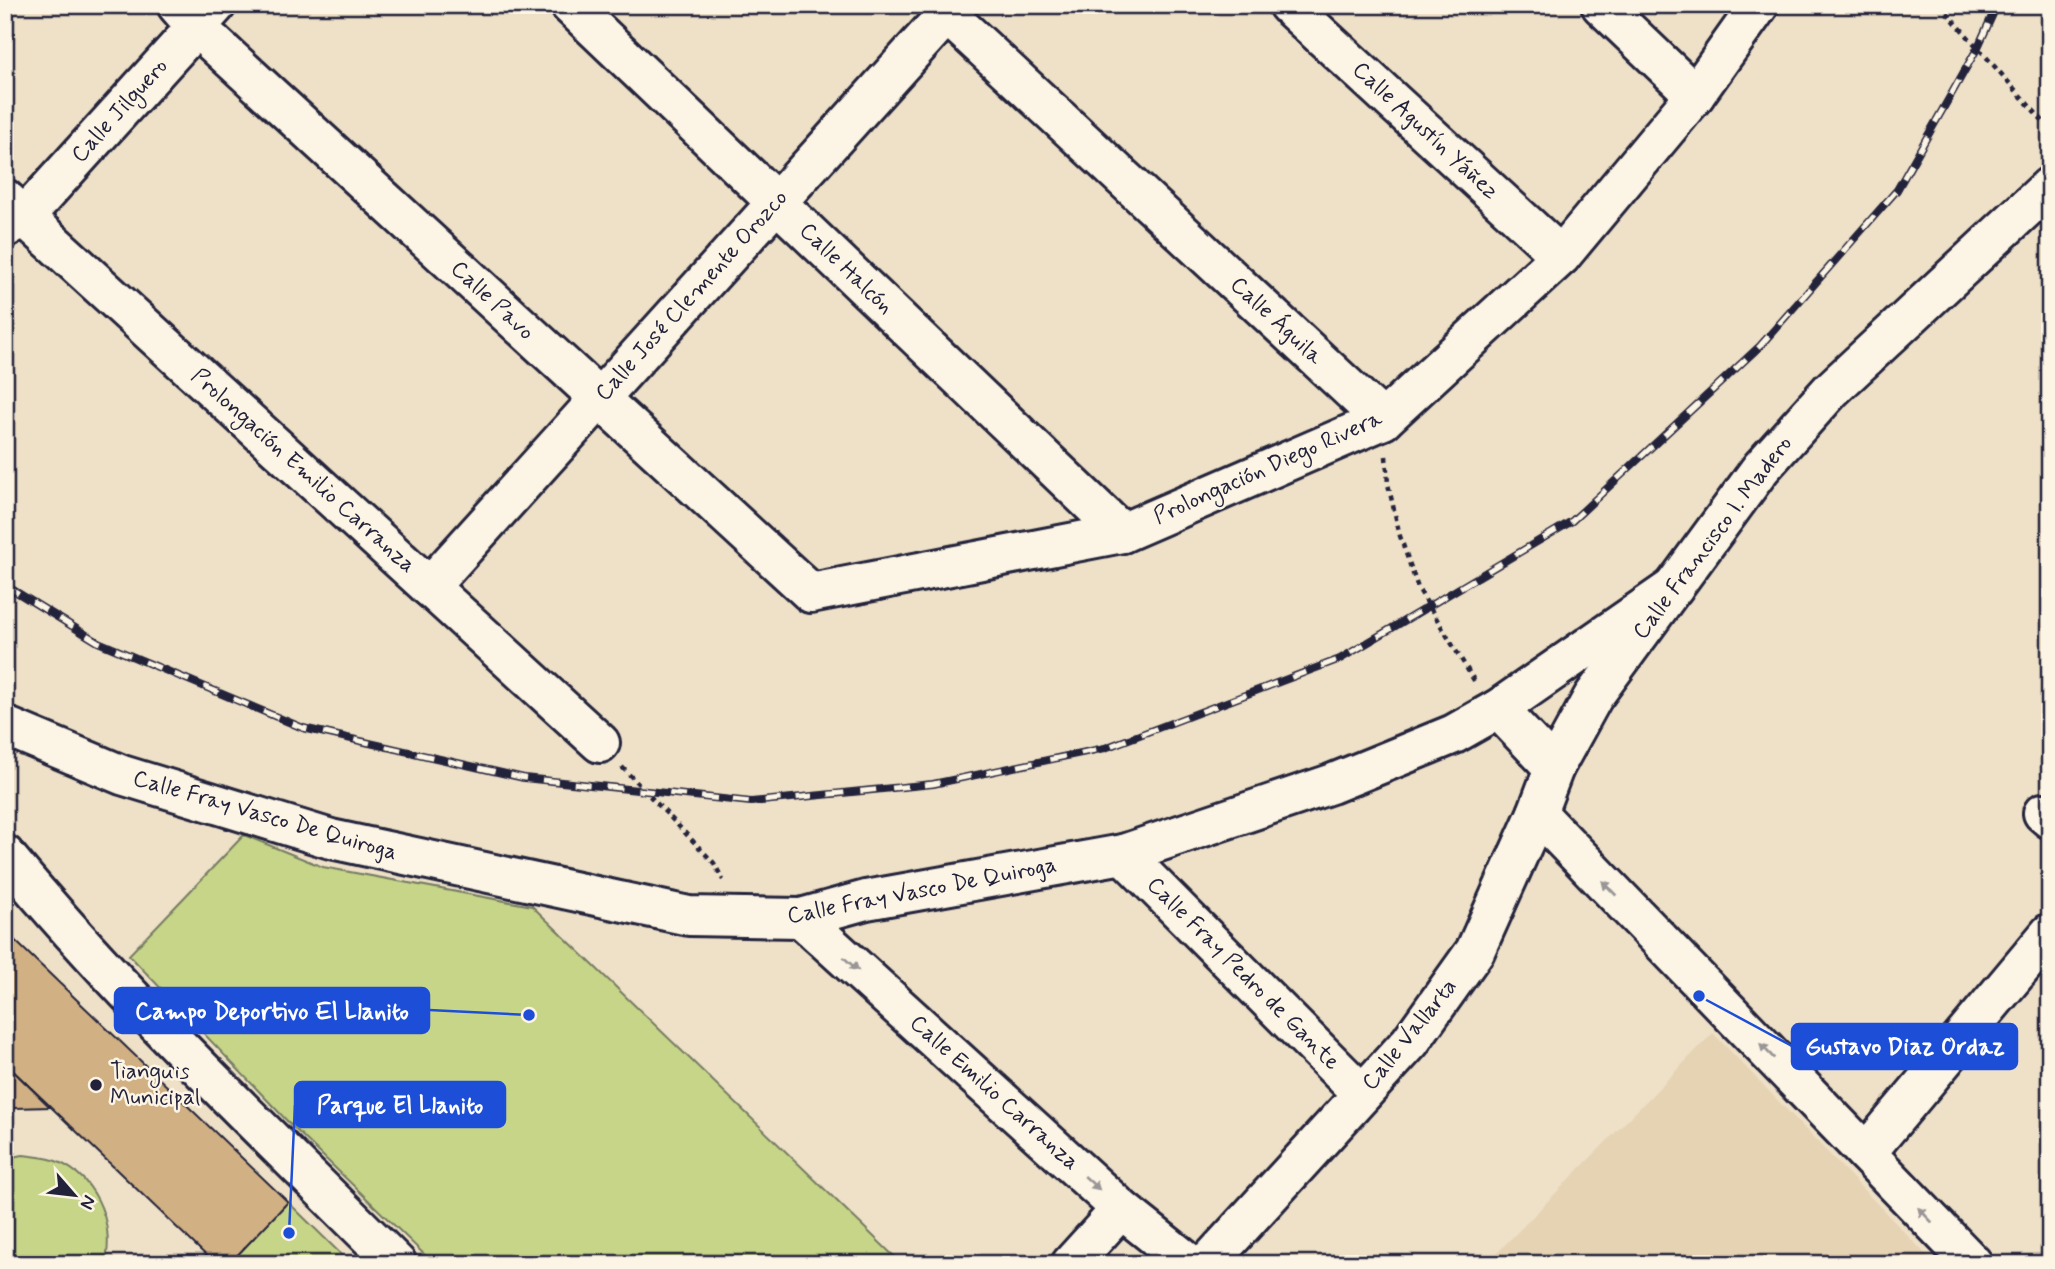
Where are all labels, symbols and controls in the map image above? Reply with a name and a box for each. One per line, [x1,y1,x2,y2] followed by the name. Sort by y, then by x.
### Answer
[65,52,176,171] street label: Calle Jilguero
[1345,55,1505,207] street label: Calle Agustín Yáñez
[589,184,795,408] street label: Calle José Clemente Orozco
[792,216,900,322] street label: Calle Halcón
[444,254,540,348] street label: Calle Pavo
[1223,270,1329,372] street label: Calle Águila
[183,362,422,582] street label: Prolongación Emilio Carranza
[1149,404,1388,534] street label: Prolongación Diego Rivera
[1627,430,1799,646] street label: Calle Francisco I. Madero
[129,764,401,868] street label: Calle Fray Vasco De Quiroga
[785,850,1059,932] street label: Calle Fray Vasco De Quiroga
[1140,871,1346,1077] street label: Calle Fray Pedro de Gante
[1602,880,1618,897] one-way arrow
[842,956,860,972] one-way arrow
[1356,973,1464,1097] street label: Calle Vallarta
[115,988,429,1033] callout: Campo Deportivo El Llanito
[135,997,409,1028] text: Campo Deportivo El Llanito
[903,1009,1085,1177] street label: Calle Emilio Carranza
[1792,1024,2017,1069] callout: Gustavo Diaz Ordaz
[1805,1032,2005,1063] text: Gustavo Diaz Ordaz
[1760,1043,1776,1060] one-way arrow
[110,1057,200,1113] place label: Tianguis Municipal
[88,1077,104,1093] marker: Tianguis Municipal
[295,1082,505,1127] callout: Parque El Llanito
[317,1091,483,1122] text: Parque El Llanito
[38,1160,108,1230] north arrow
[1084,1174,1101,1190] one-way arrow
[74,1191,102,1214] text: N
[1918,1207,1934,1224] one-way arrow

